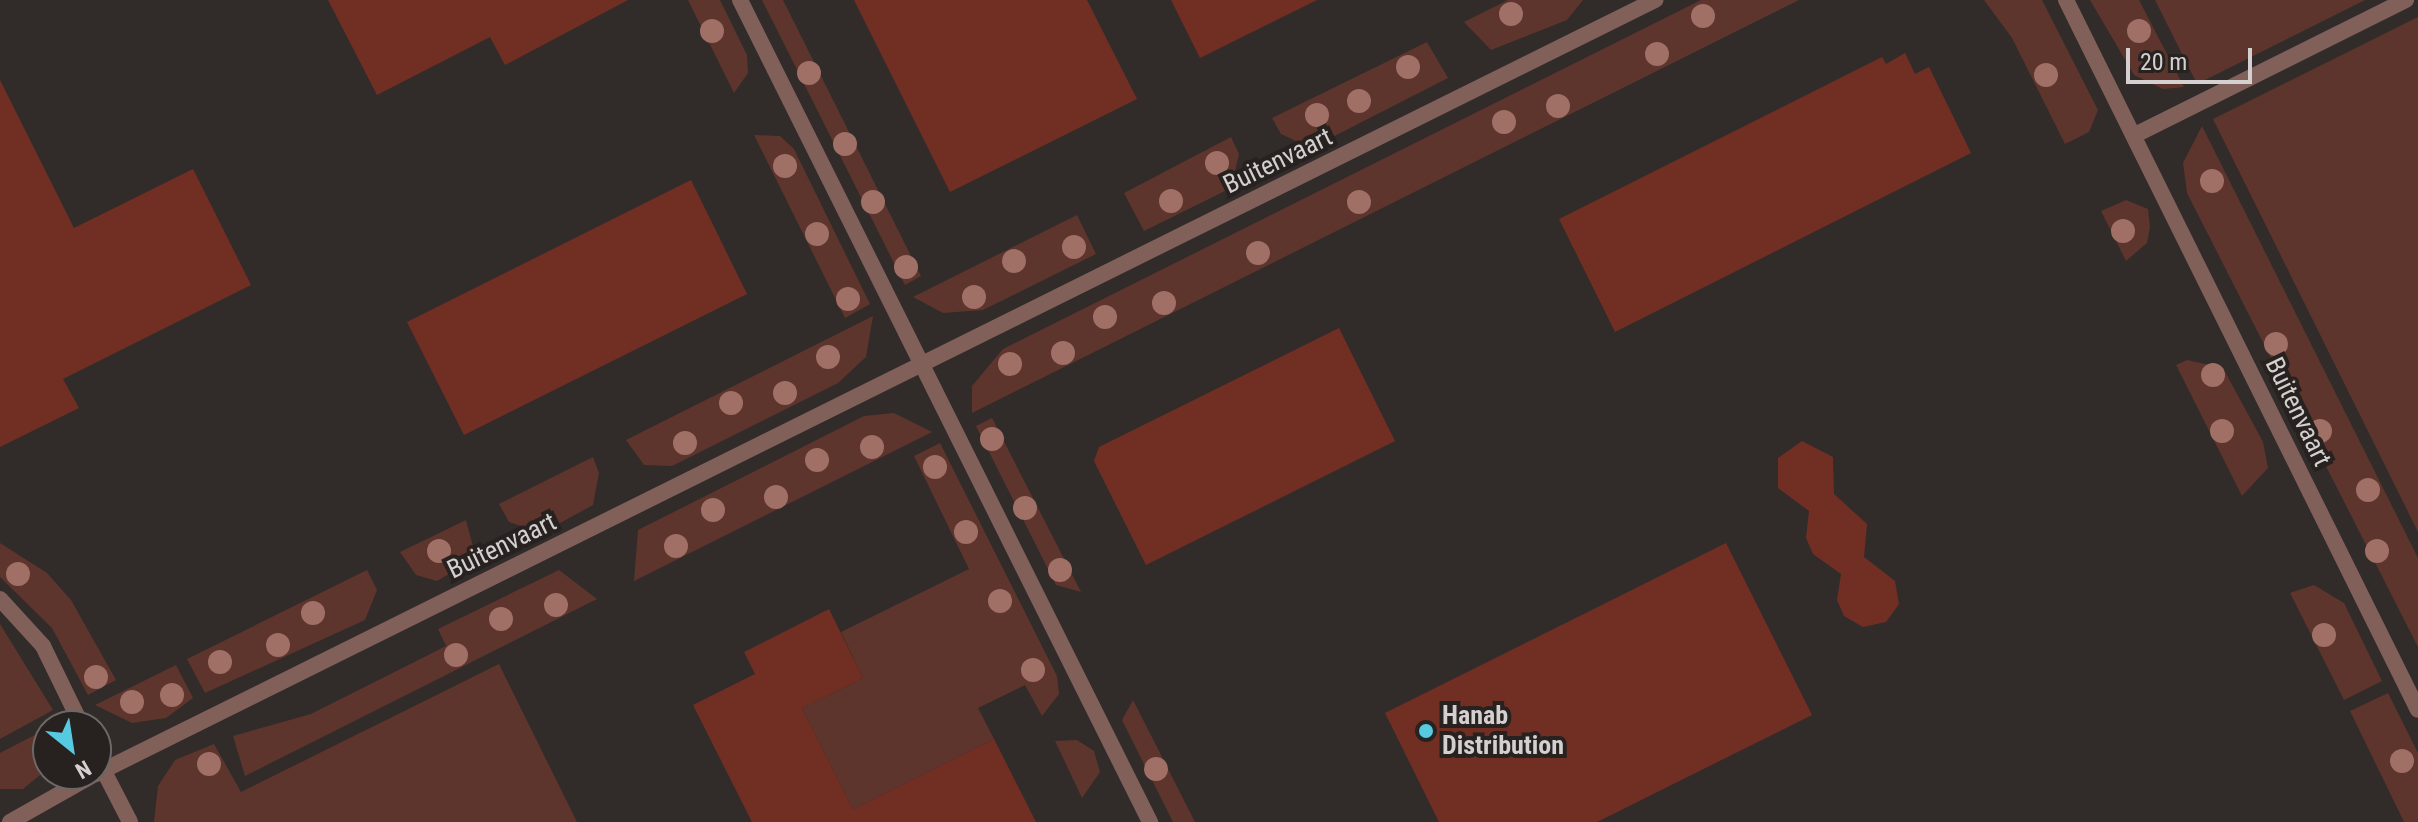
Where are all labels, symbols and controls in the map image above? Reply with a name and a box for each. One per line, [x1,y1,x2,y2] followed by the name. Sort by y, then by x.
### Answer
[2130,32,2256,82] scale bar
[2140,48,2187,76] text: 20 m
[1218,121,1338,201] street label: Buitenvaart
[2258,352,2338,472] street label: Buitenvaart
[442,506,562,586] street label: Buitenvaart
[1442,700,1564,762] place label: Hanab Distribution
[32,710,112,790] north arrow
[1417,722,1435,740] marker: Hanab Distribution
[71,755,95,784] text: N

